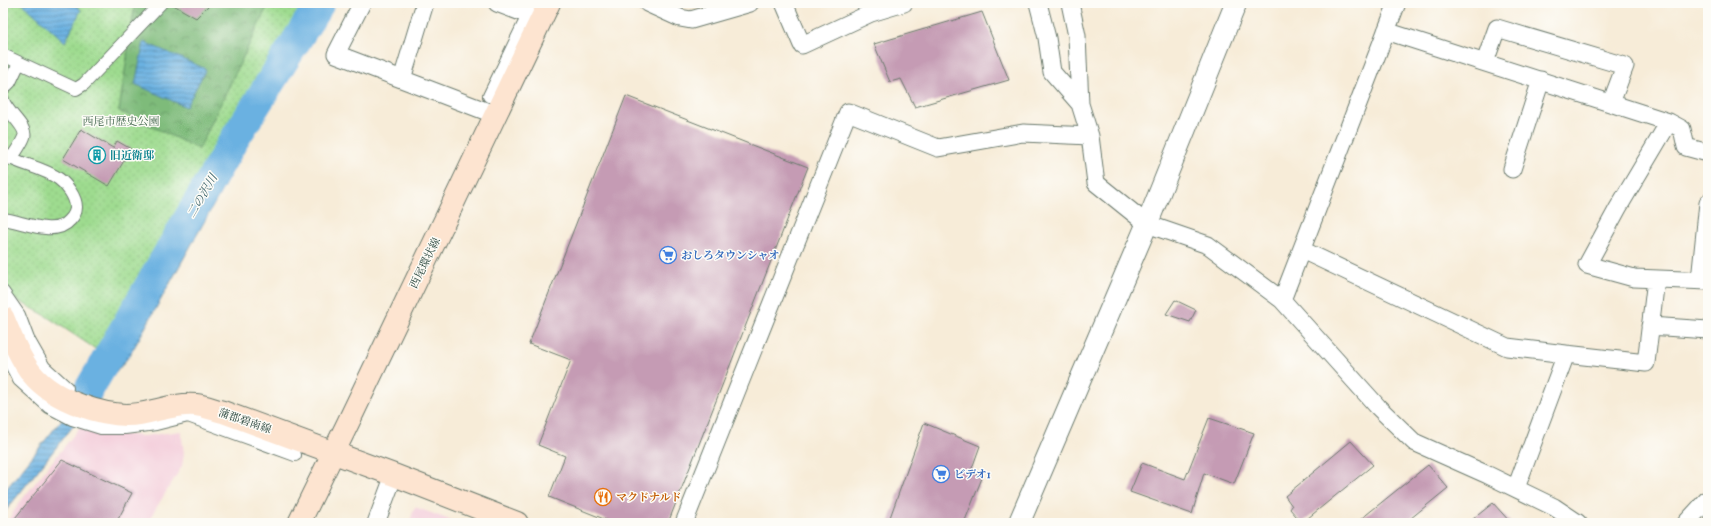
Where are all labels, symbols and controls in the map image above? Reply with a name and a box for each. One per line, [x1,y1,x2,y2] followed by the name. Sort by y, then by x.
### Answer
[83,115,160,128] park label: 西尾市歴史公園
[87,145,107,165] building icon: 旧近衛邸
[110,149,155,162] place label: 旧近衛邸
[184,170,221,220] water label: 二の沢川
[407,235,443,291] street label: 西尾環状線
[658,245,678,265] supermarket icon: おしろタウンシャオ
[681,249,780,262] place label: おしろタウンシャオ
[217,406,273,436] street label: 蒲郡碧南線
[931,464,951,484] supermarket icon: ビデオ1
[954,468,991,481] place label: ビデオ1
[593,487,613,507] restaurant icon: マクドナルド
[616,491,681,504] place label: マクドナルド

